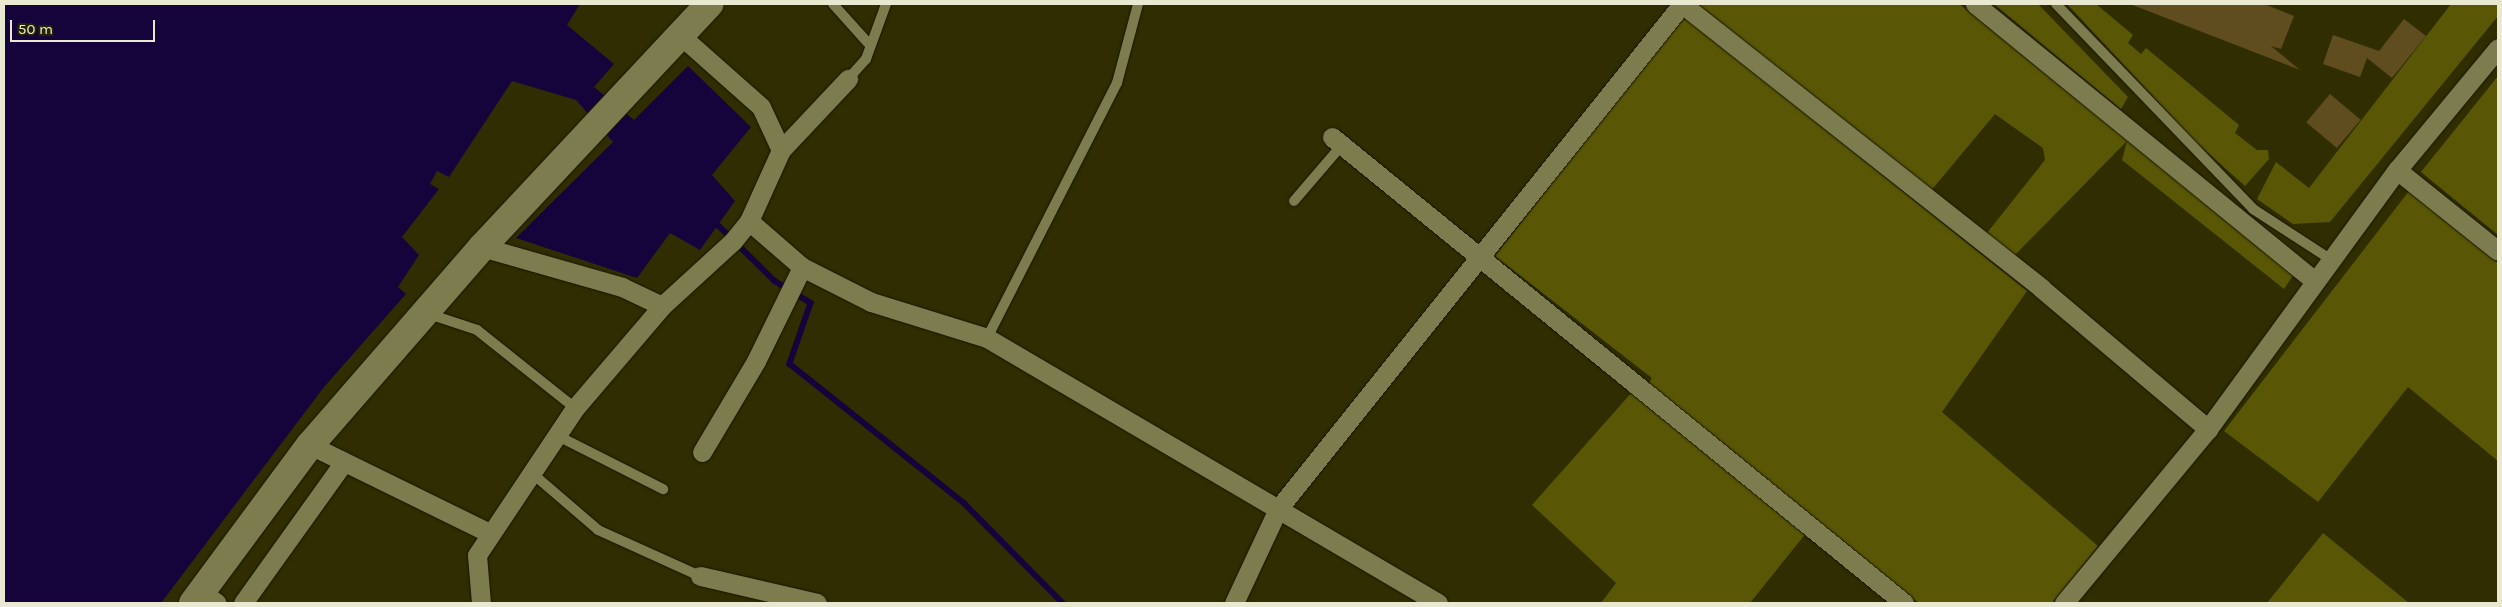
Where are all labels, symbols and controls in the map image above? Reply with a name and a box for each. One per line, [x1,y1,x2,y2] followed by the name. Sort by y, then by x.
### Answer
[12,10,158,42] scale bar
[18,20,53,38] text: 50 m

